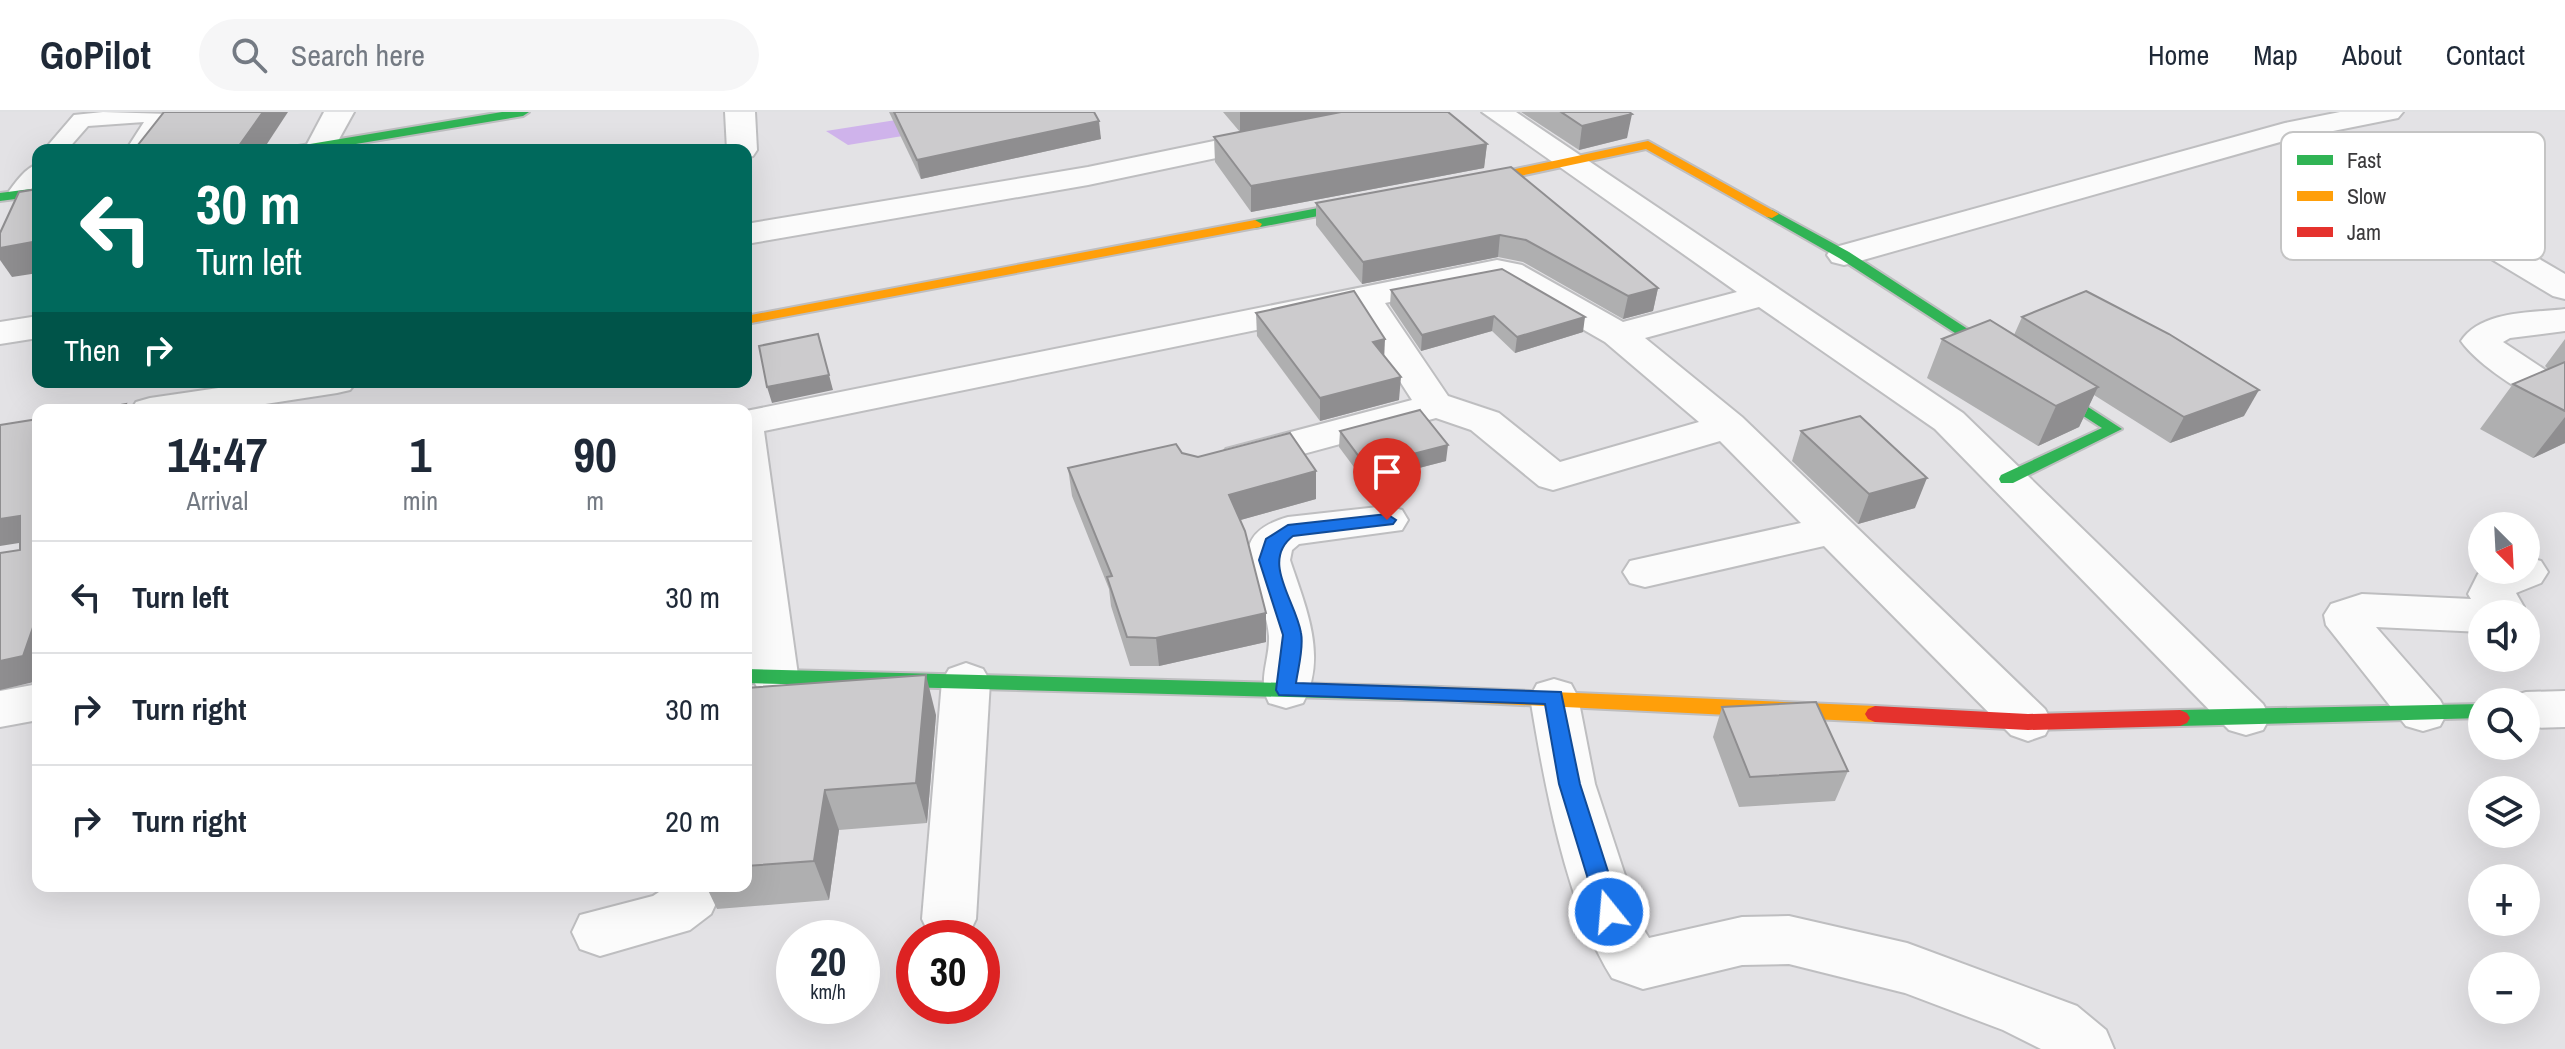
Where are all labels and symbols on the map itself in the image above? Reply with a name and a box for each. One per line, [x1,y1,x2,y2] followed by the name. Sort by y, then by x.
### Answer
[2281,132,2545,260] legend
[2347,145,2381,175] text: Fast
[2347,181,2386,211] text: Slow
[2347,217,2381,247] text: Jam
[1353,438,1421,520] pin
[2468,512,2540,584] north arrow
[1567,870,1651,954] position arrow
[896,920,1000,1024] speed limit sign: 30

